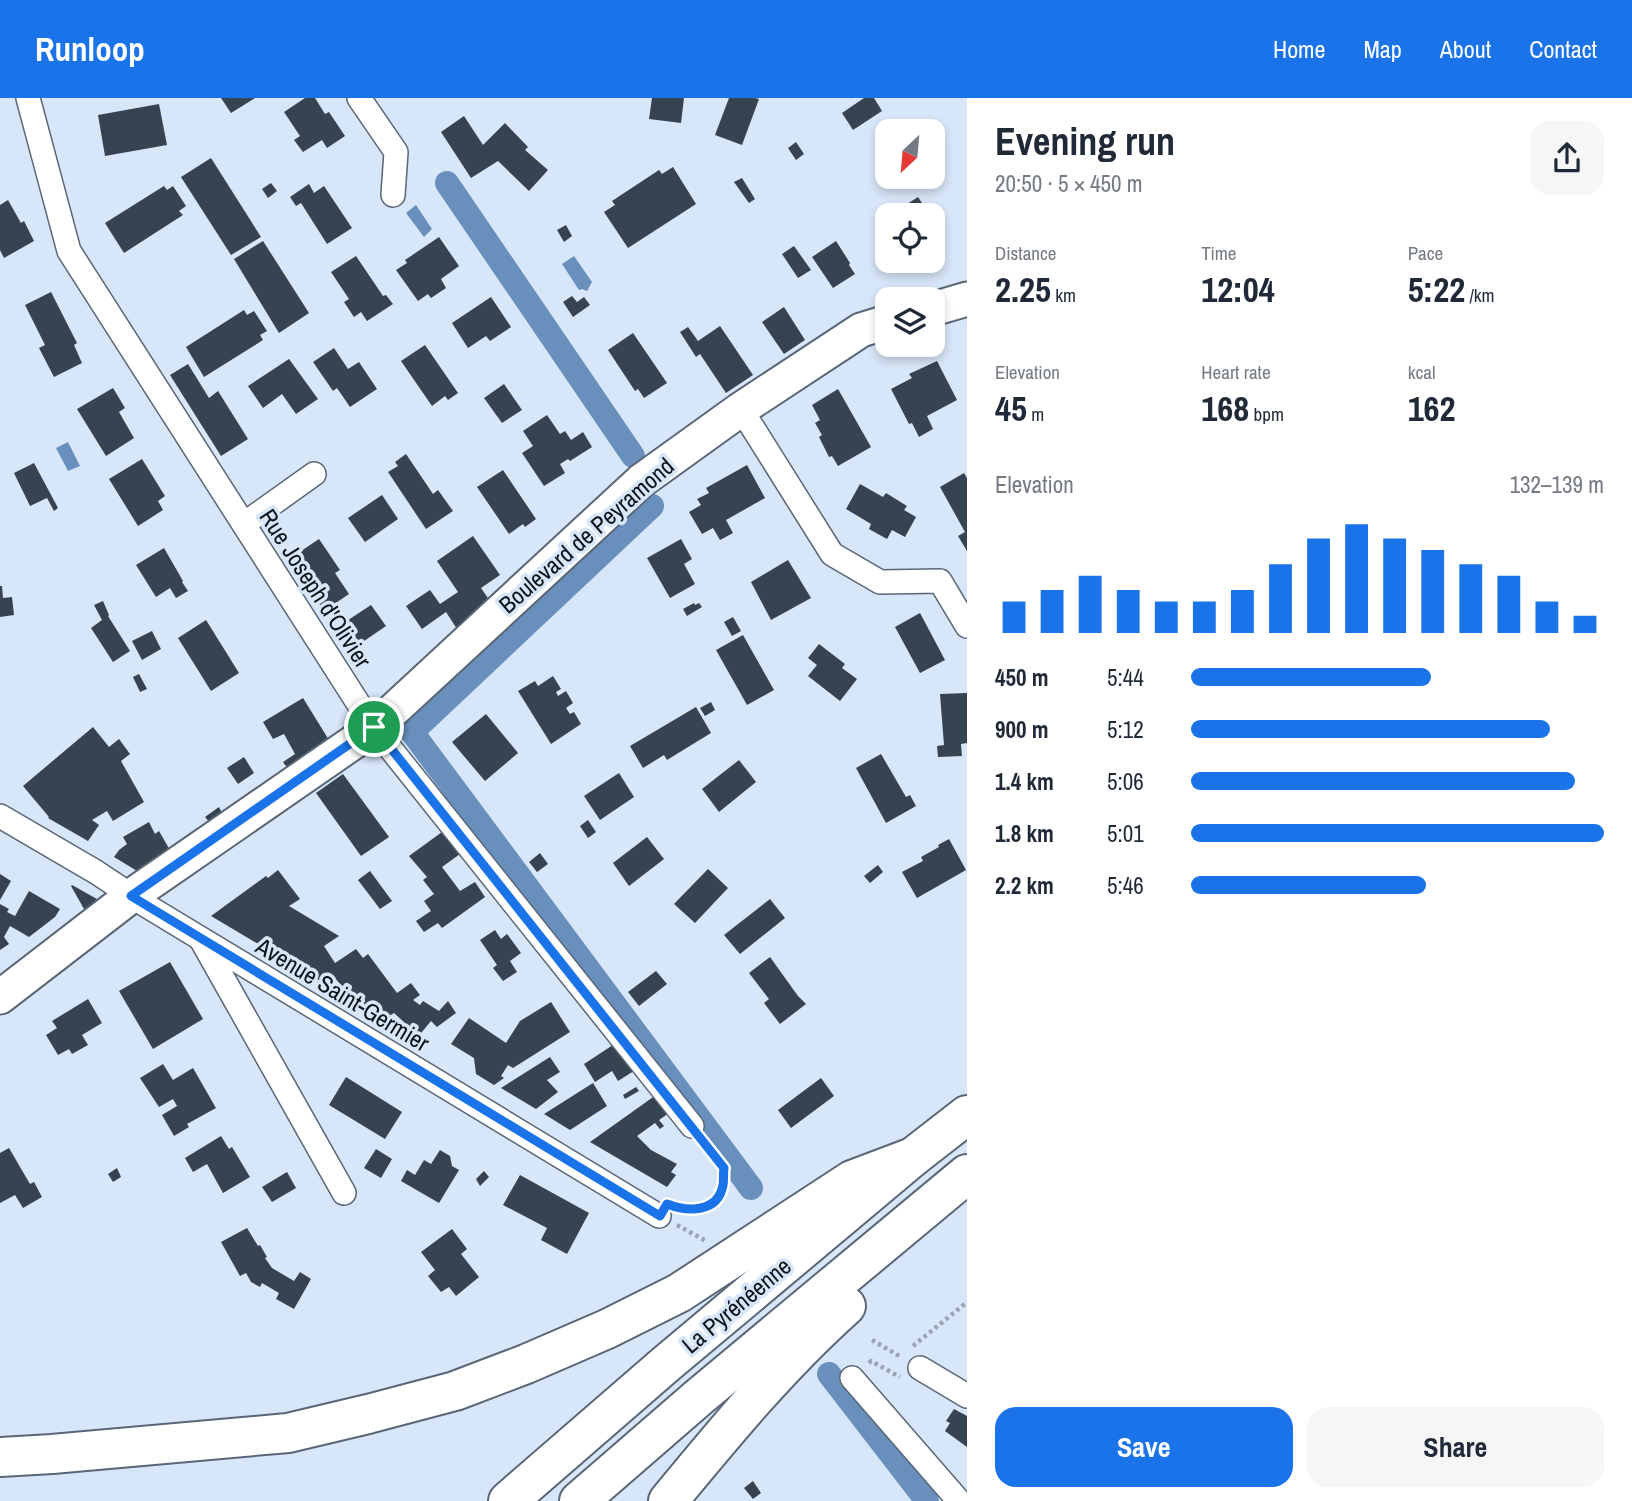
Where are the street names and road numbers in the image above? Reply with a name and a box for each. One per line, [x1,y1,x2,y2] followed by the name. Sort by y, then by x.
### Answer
[492,450,680,620] street label: Boulevard de Peyramond
[253,502,380,674] street label: Rue Joseph d'Olivier
[250,929,436,1059] street label: Avenue Saint-Germier
[675,1250,797,1360] street label: La Pyrénéenne

